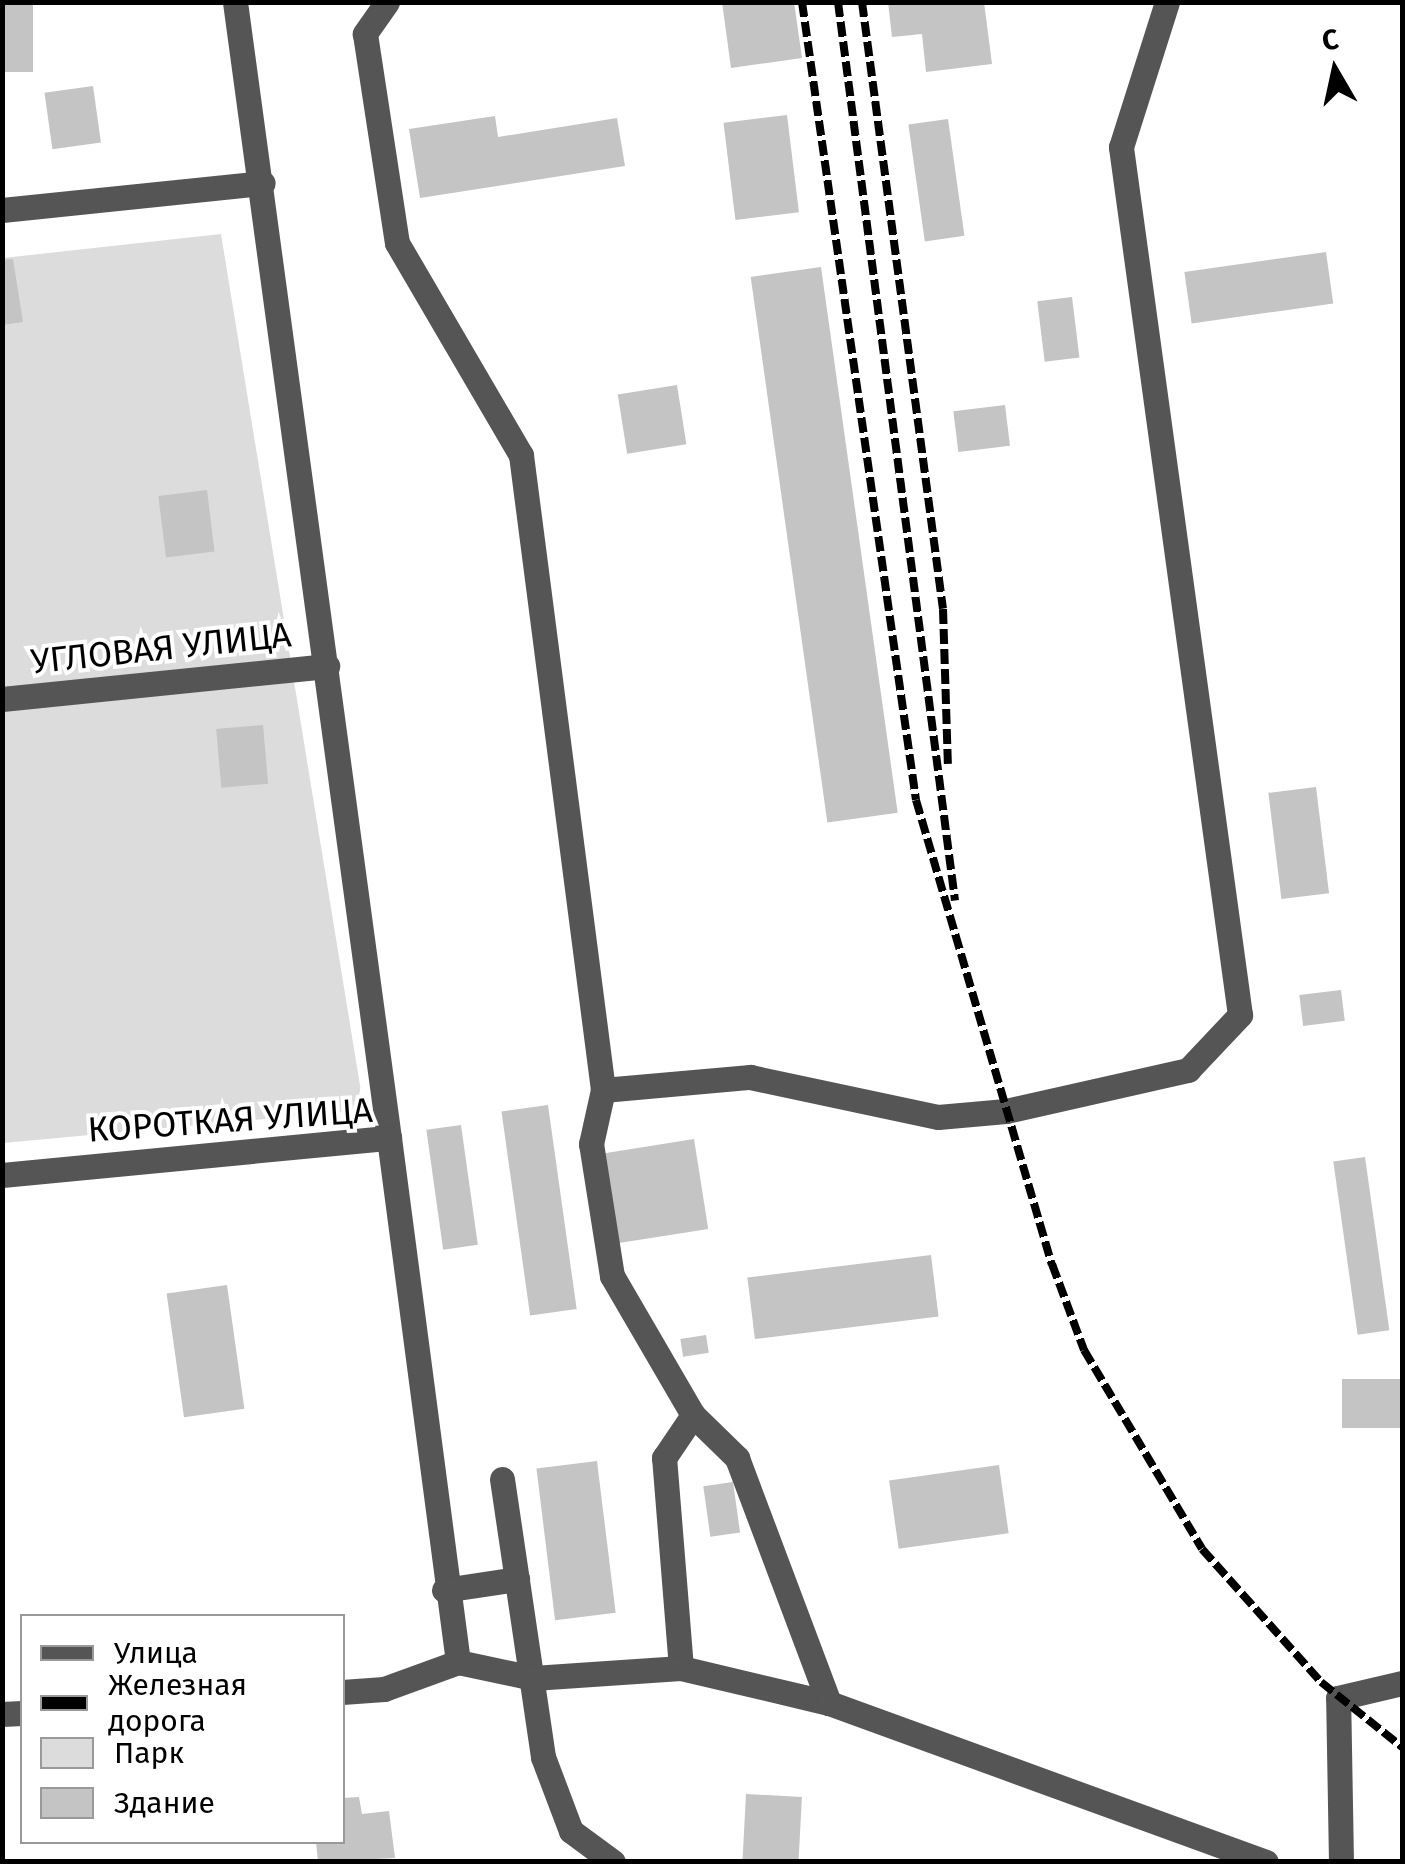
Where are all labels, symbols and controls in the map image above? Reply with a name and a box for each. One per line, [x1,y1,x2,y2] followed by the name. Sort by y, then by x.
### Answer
[1285,20,1385,120] north arrow
[1320,22,1341,57] text: С
[29,613,293,683] street label: УГЛОВАЯ УЛИЦА
[86,1089,374,1151] street label: КОРОТКАЯ УЛИЦА
[20,1614,345,1844] legend
[114,1635,198,1671] text: Улица
[108,1667,247,1739] text: Железная дорога
[114,1735,184,1771] text: Парк
[114,1785,215,1821] text: Здание

